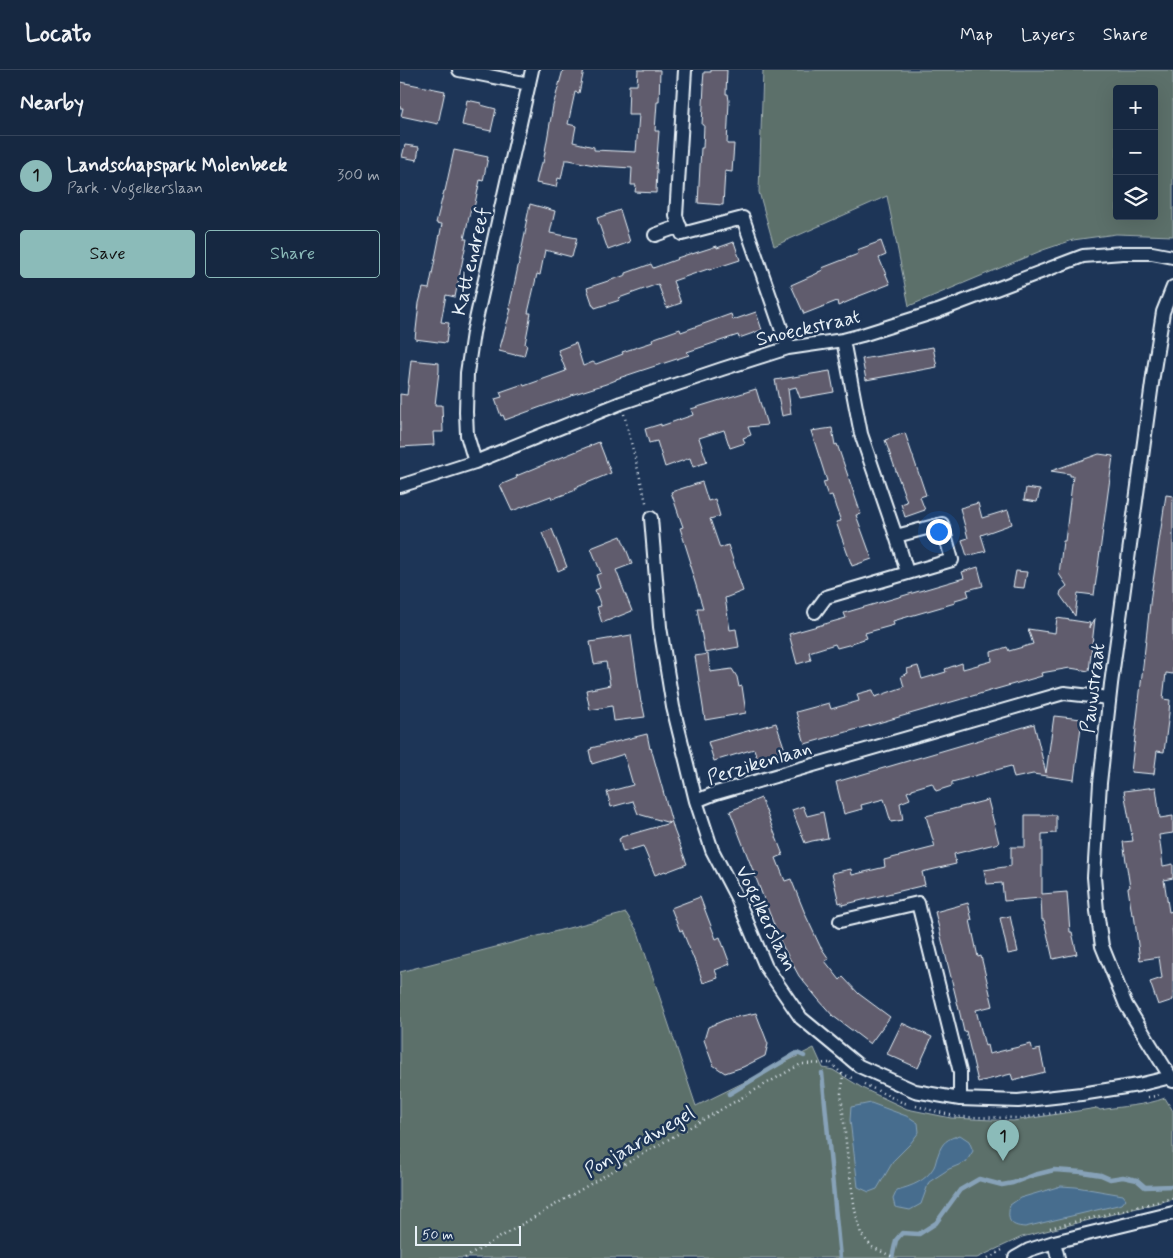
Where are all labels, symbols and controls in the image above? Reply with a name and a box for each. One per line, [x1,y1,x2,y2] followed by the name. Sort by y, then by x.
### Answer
[25,19,91,50] text: Locato
[960,23,993,47] text: Map
[1021,23,1075,47] text: Layers
[1103,23,1148,47] text: Share
[1113,85,1158,220] map controls
[1113,85,1158,130] button: +
[20,89,84,117] text: Nearby
[1113,130,1158,175] button: −
[67,153,287,178] text: Landschapspark Molenbeek
[32,165,40,186] text: 1
[337,165,380,186] text: 300 m
[1113,175,1158,220] button: layers
[67,178,203,199] text: Park · Vogelkerslaan
[446,204,497,318] street label: Kattendreef
[20,230,195,278] button: Save
[205,230,380,278] button: Share
[754,303,863,354] street label: Snoeckstraat
[926,519,952,545] your location
[1075,642,1112,735] street label: Pauwstraat
[704,735,815,792] street label: Perzikenlaan
[727,861,803,977] street label: Vogelkerslaan
[580,1100,700,1185] street label: Ponjaardwegel
[987,1120,1019,1161] pin: 1
[415,1223,521,1246] scale bar
[422,1226,453,1244] text: 50 m

